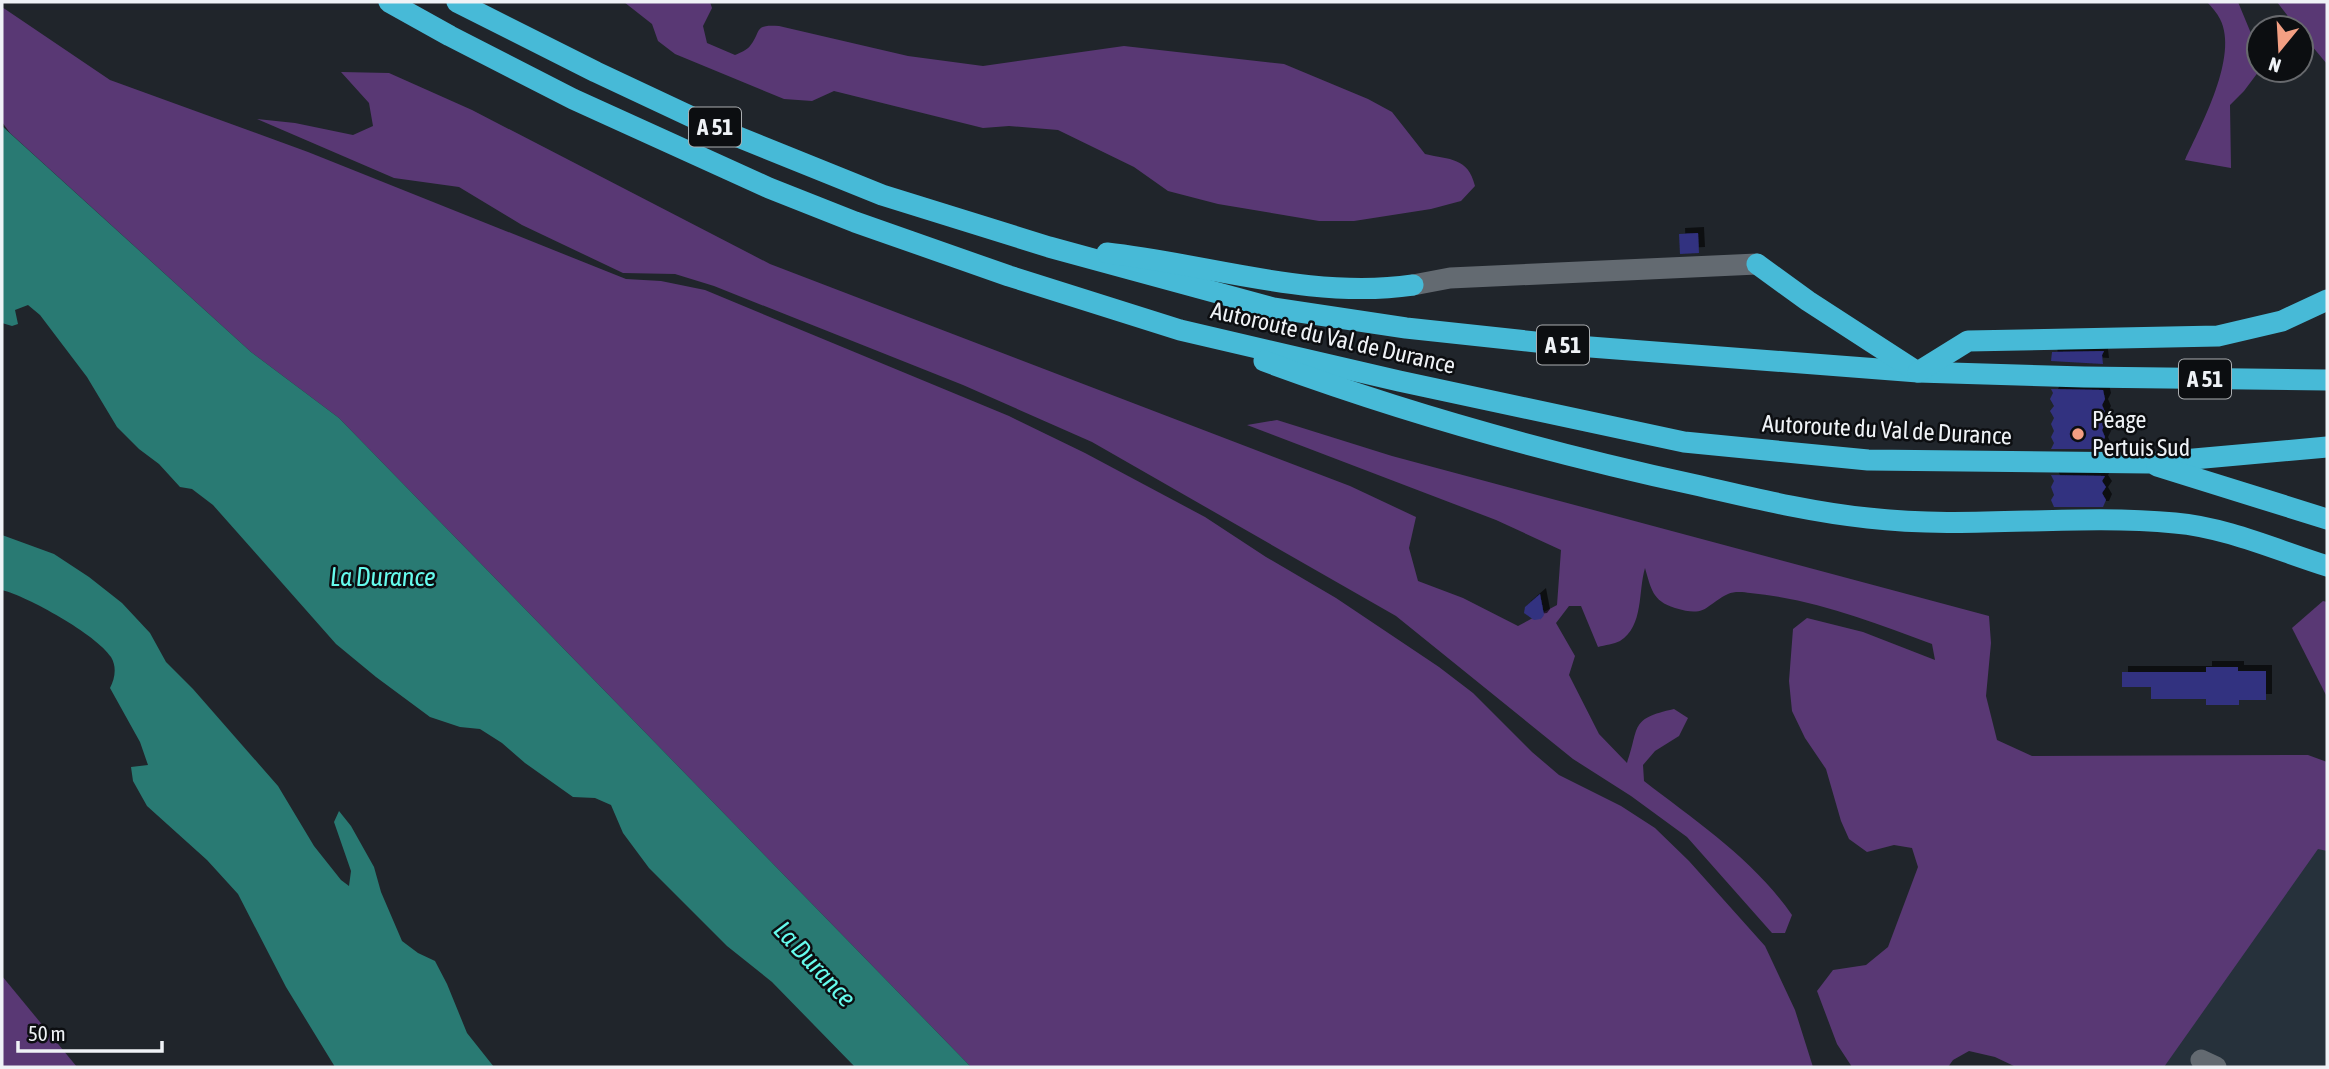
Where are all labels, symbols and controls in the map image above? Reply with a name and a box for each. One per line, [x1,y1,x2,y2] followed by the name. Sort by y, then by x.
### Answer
[2245,14,2315,84] north arrow
[2266,53,2283,77] text: N
[689,108,741,146] road number: A 51
[1208,296,1458,379] street label: Autoroute du Val de Durance
[1537,326,1589,364] road number: A 51
[2179,360,2231,398] road number: A 51
[2092,406,2190,461] place label: Péage Pertuis Sud
[1761,409,2013,450] street label: Autoroute du Val de Durance
[2070,426,2086,442] marker: Péage Pertuis Sud
[330,562,436,592] water label: La Durance
[768,915,862,1013] water label: La Durance
[18,1010,161,1054] scale bar
[28,1021,66,1045] text: 50 m

